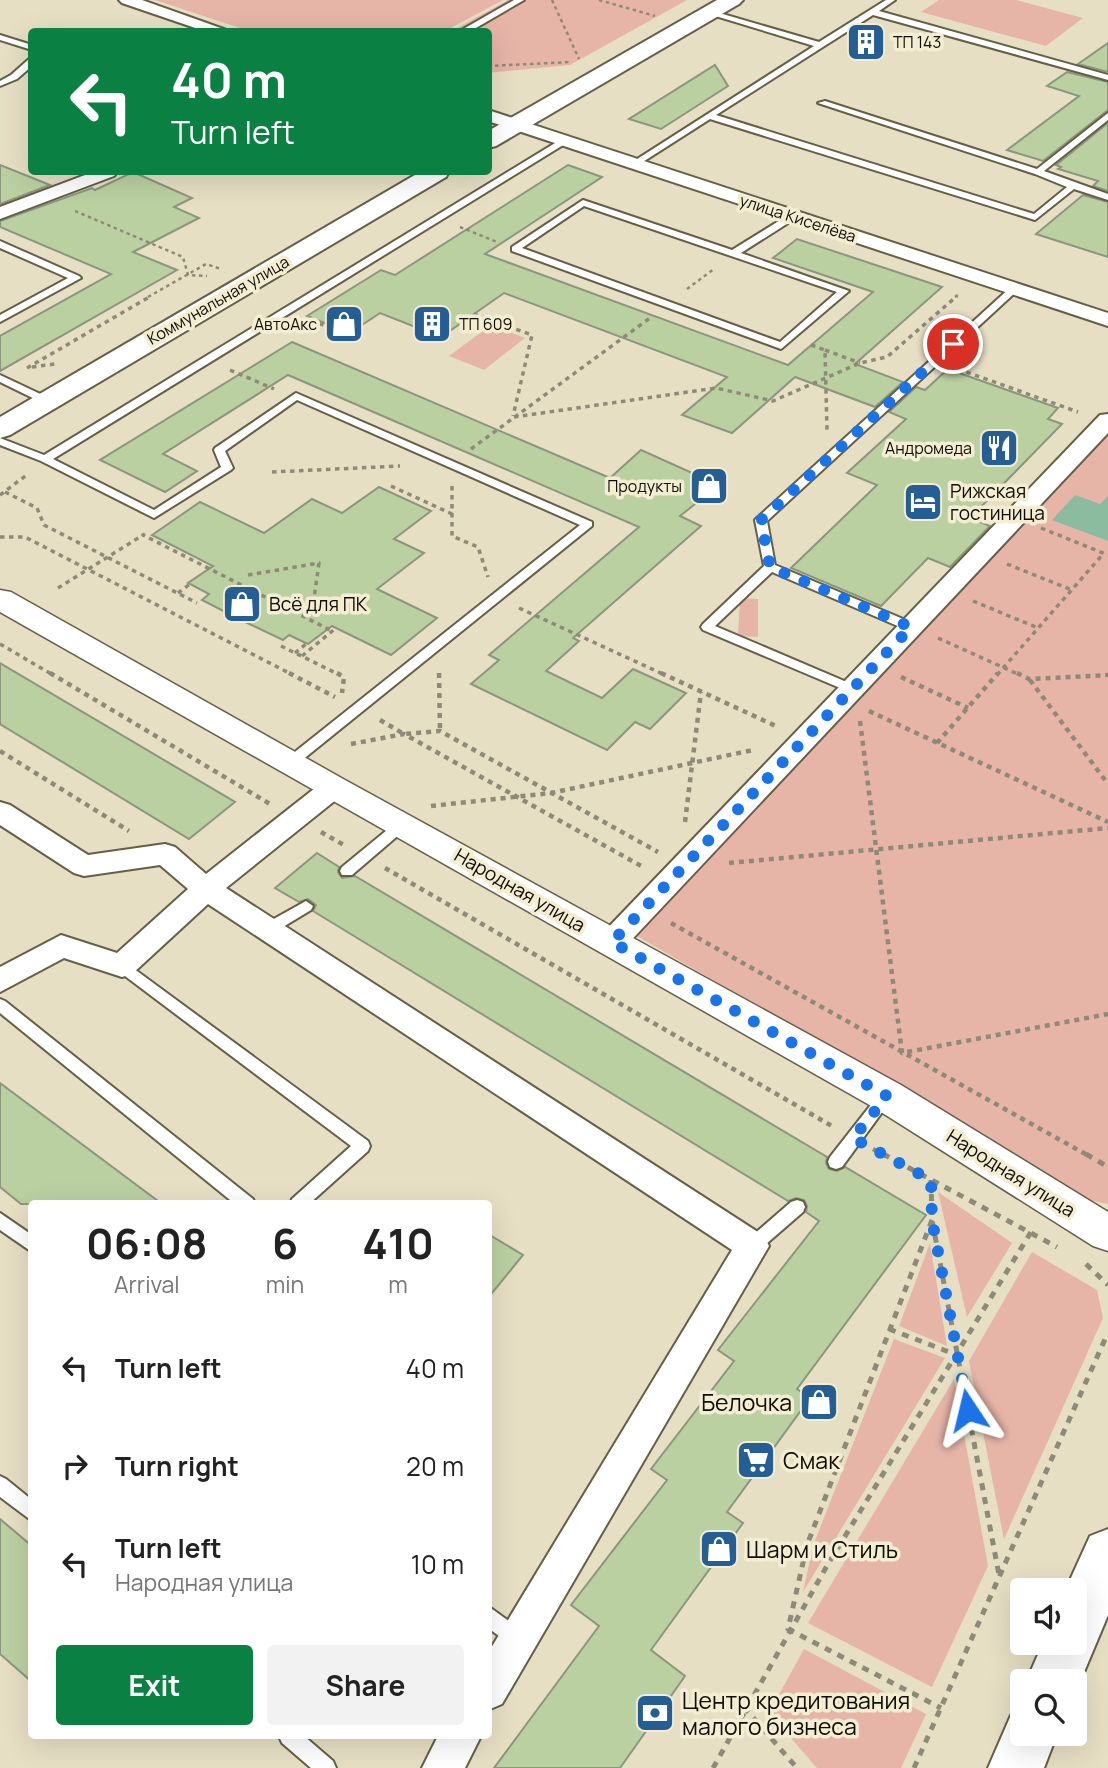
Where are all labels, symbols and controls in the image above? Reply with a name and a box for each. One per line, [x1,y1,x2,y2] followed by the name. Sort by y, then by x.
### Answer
[845,21,887,63] building icon: ТП 143
[893,31,941,53] place label: ТП 143
[171,46,287,113] text: 40 m
[56,56,147,147] icon: left
[171,110,295,154] text: Turn left
[737,189,859,247] street label: улица Киселёва
[143,250,293,350] street label: Коммунальная улица
[323,303,365,345] shop icon: АвтоАкс
[411,303,453,345] building icon: ТП 609
[254,313,317,335] place label: АвтоАкс
[459,313,512,335] place label: ТП 609
[923,314,983,374] pin
[934,325,972,363] icon: arrive
[978,427,1020,469] restaurant icon: Андромеда
[885,437,972,459] place label: Андромеда
[688,465,730,507] shop icon: Продукты
[607,475,682,497] place label: Продукты
[950,478,1045,526] place label: Рижская гостиница
[902,481,944,523] hotel icon: Рижская гостиница
[221,583,263,625] shop icon: Всё для ПК
[269,591,368,617] place label: Всё для ПК
[450,842,590,938] street label: Народная улица
[942,1123,1080,1223] street label: Народная улица
[86,1214,208,1272] text: 06:08
[272,1214,298,1272] text: 6
[362,1214,434,1272] text: 410
[114,1268,180,1300] text: Arrival
[266,1268,304,1300] text: min
[388,1268,408,1300] text: m
[56,1349,94,1387] icon: left
[115,1350,222,1386] text: Turn left
[406,1350,464,1386] text: 40 m
[931,1373,1005,1447] position arrow
[798,1381,840,1423] shop icon: Белочка
[701,1386,792,1418] place label: Белочка
[735,1439,777,1481] supermarket icon: Смак
[783,1444,840,1476] place label: Смак
[56,1447,94,1485] icon: right
[115,1448,239,1484] text: Turn right
[406,1448,464,1484] text: 20 m
[698,1528,740,1570] shop icon: Шарм и Стиль
[115,1530,222,1566] text: Turn left
[746,1533,898,1565] place label: Шарм и Стиль
[56,1545,94,1583] icon: left
[411,1546,464,1582] text: 10 m
[115,1566,293,1598] text: Народная улица
[1010,1578,1087,1746] map controls
[1010,1578,1087,1655] button: sound
[56,1645,253,1725] button: Exit
[267,1645,464,1725] button: Share
[1010,1669,1087,1746] button: search
[682,1684,910,1742] place label: Центр кредитования малого бизнеса
[634,1692,676,1734] bank icon: Центр кредитования малого бизнеса

